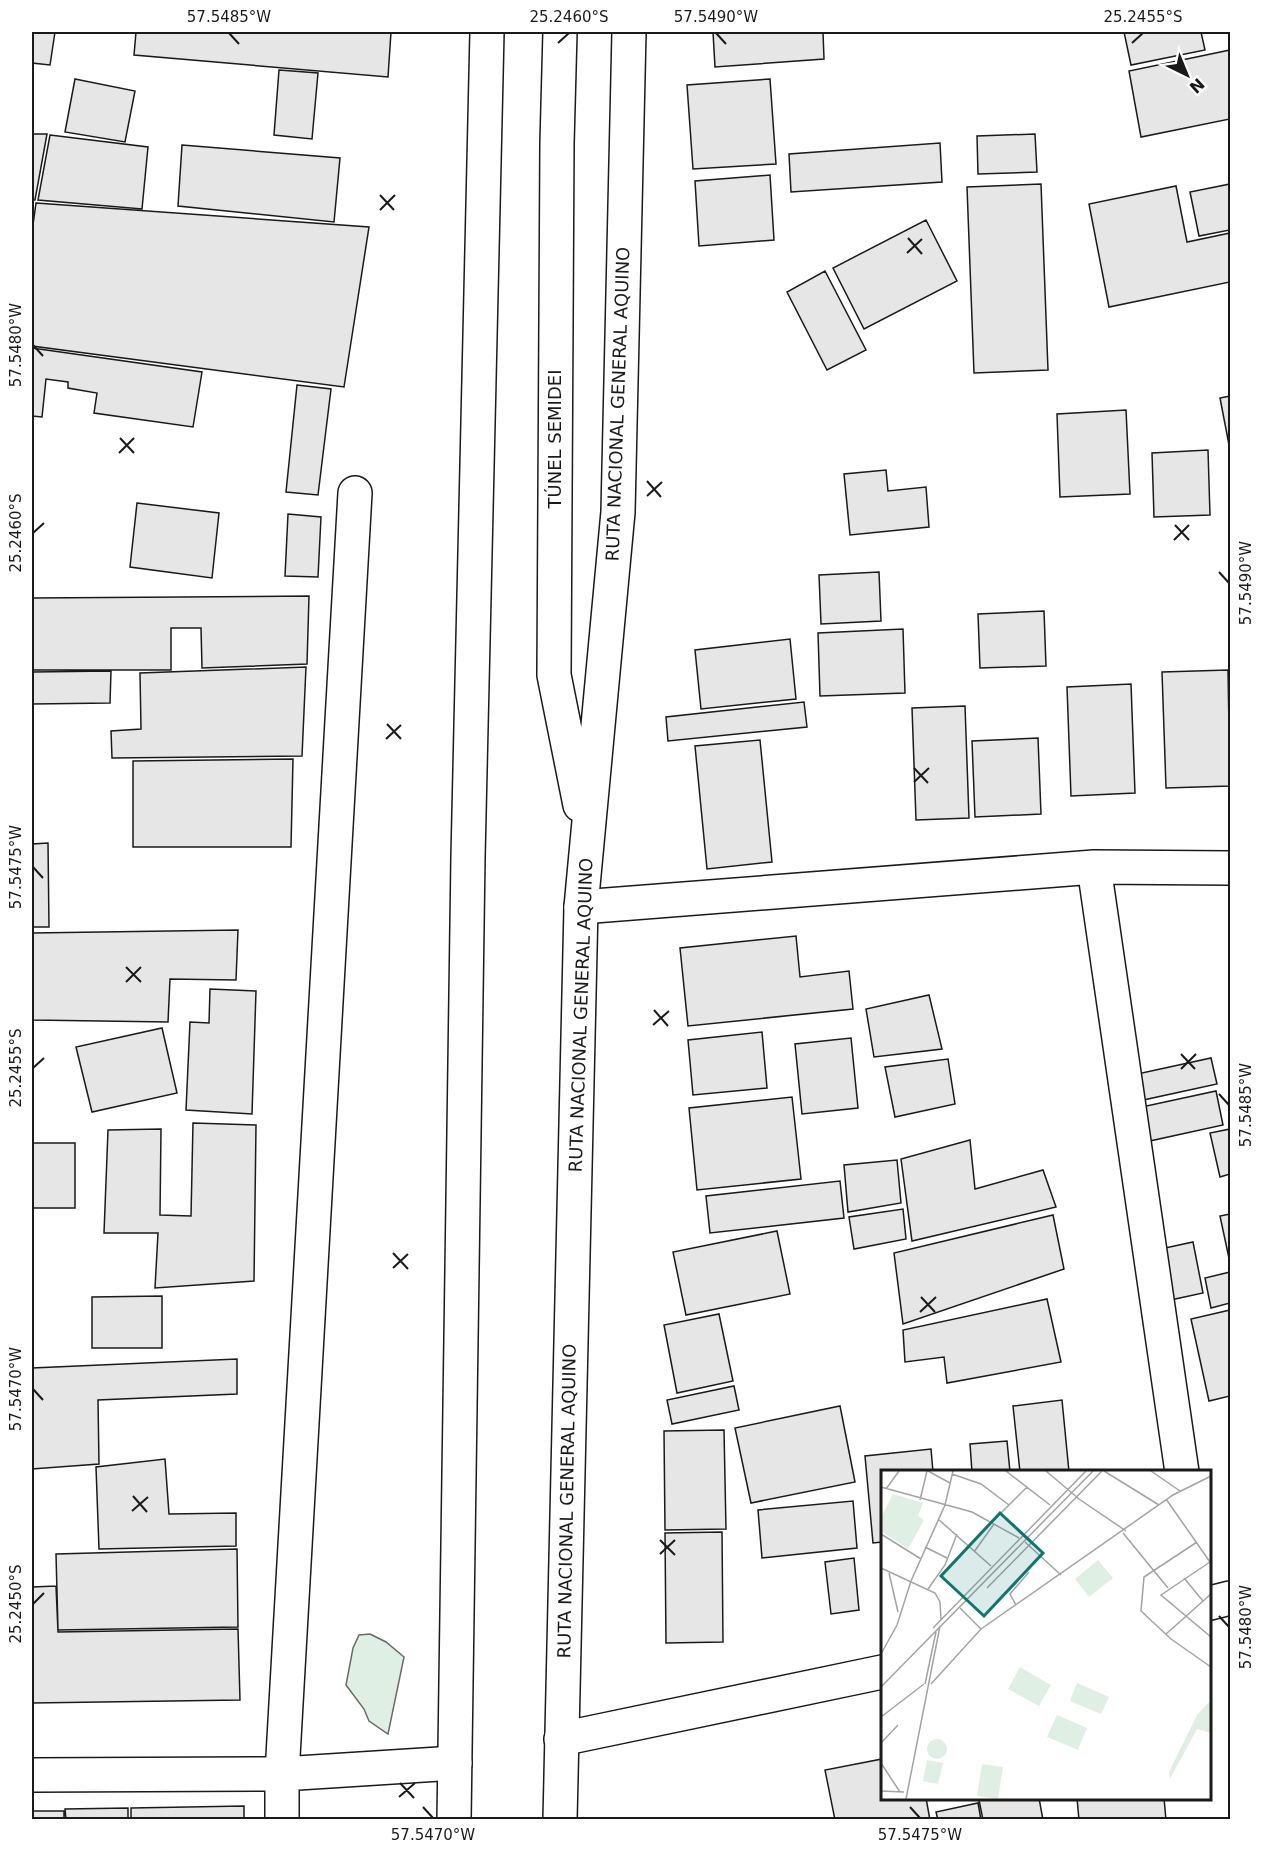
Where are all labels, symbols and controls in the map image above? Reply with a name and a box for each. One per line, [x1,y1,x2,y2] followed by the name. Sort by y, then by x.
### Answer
[187,8,271,26] text: 57.5485°W
[529,8,609,26] text: 25.2460°S
[674,8,758,26] text: 57.5490°W
[1103,8,1183,26] text: 25.2455°S
[1157,45,1217,105] north arrow
[1186,74,1208,97] text: N
[602,246,633,562] street label: RUTA NACIONAL GENERAL AQUINO
[7,303,25,387] text: 57.5480°W
[544,370,565,509] street label: TÚNEL SEMIDEI
[7,493,25,573] text: 25.2460°S
[1237,541,1255,625] text: 57.5490°W
[7,825,25,909] text: 57.5475°W
[565,857,596,1173] street label: RUTA NACIONAL GENERAL AQUINO
[7,1028,25,1108] text: 25.2455°S
[1237,1063,1255,1147] text: 57.5485°W
[553,1344,580,1658] street label: RUTA NACIONAL GENERAL AQUINO
[7,1347,25,1431] text: 57.5470°W
[881,1470,1211,1800] inset map
[7,1564,25,1644] text: 25.2450°S
[1237,1585,1255,1669] text: 57.5480°W
[391,1826,475,1844] text: 57.5470°W
[878,1826,962,1844] text: 57.5475°W

